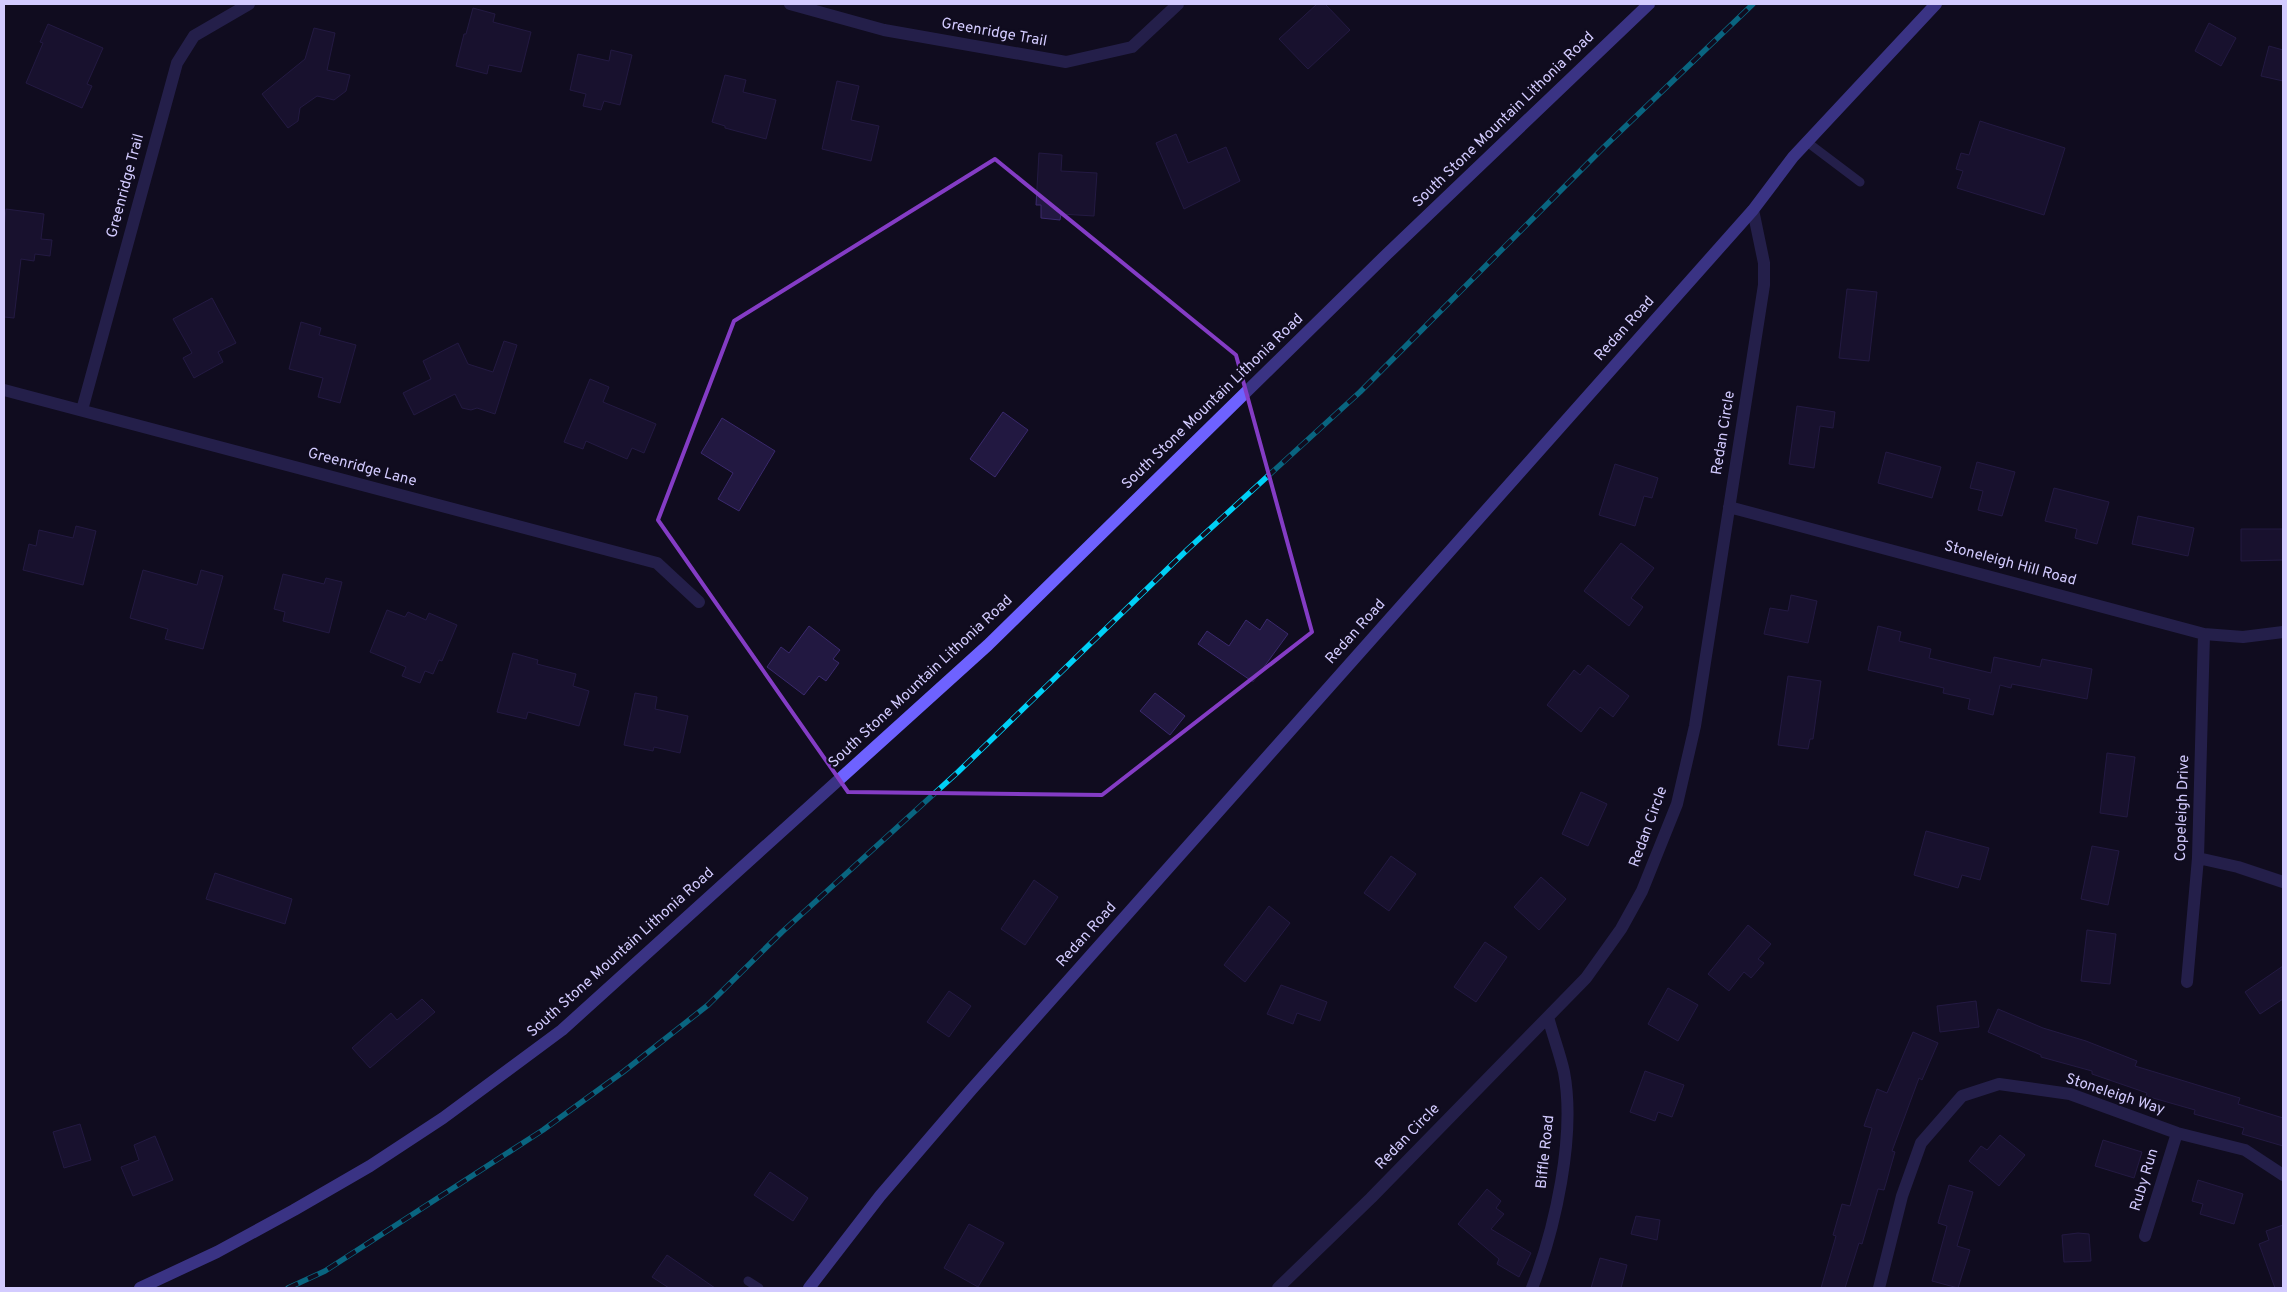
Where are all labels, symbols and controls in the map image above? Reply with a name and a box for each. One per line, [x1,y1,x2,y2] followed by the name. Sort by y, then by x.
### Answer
[940,14,1048,52] street label: Greenridge Trail
[1409,28,1599,212] street label: South Stone Mountain Lithonia Road
[103,132,149,240] street label: Greenridge Trail
[1591,292,1659,366] street label: Redan Road
[1118,310,1308,494] street label: South Stone Mountain Lithonia Road
[1708,390,1740,476] street label: Redan Circle
[305,444,419,492] street label: Greenridge Lane
[1942,537,2078,591] street label: Stoneleigh Hill Road
[825,591,1017,773] street label: South Stone Mountain Lithonia Road
[1322,595,1390,669] street label: Redan Road
[2172,754,2194,862] street label: Copeleigh Drive
[1626,784,1672,870] street label: Redan Circle
[524,864,718,1042] street label: South Stone Mountain Lithonia Road
[1053,898,1121,972] street label: Redan Road
[2063,1070,2167,1120] street label: Stoneleigh Way
[1372,1100,1444,1174] street label: Redan Circle
[1533,1114,1559,1190] street label: Biffle Road
[2126,1146,2164,1214] street label: Ruby Run

